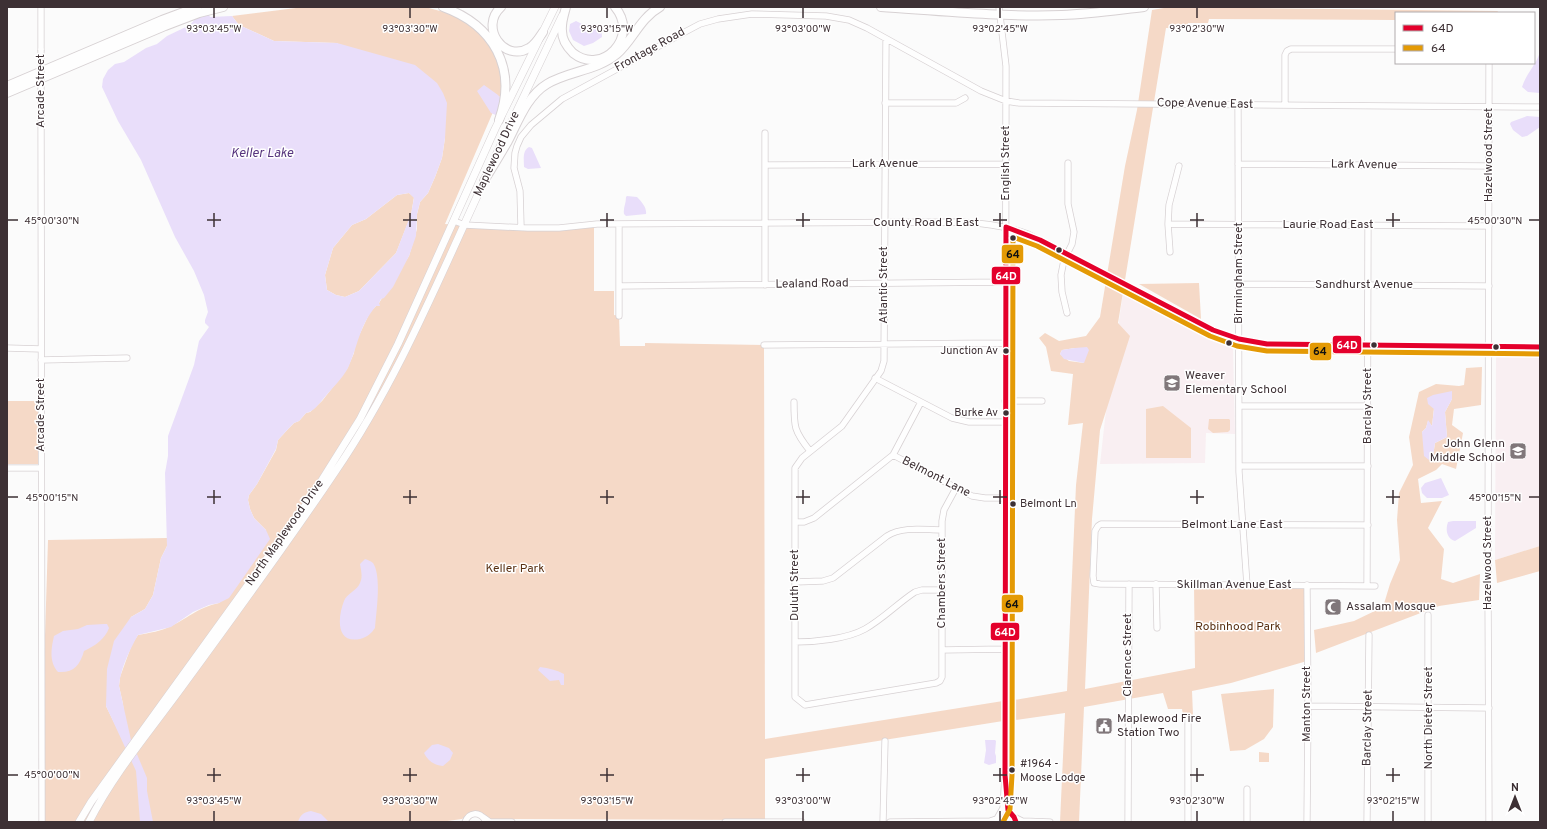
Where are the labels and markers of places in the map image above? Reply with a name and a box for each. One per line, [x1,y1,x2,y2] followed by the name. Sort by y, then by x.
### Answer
[1008,233,1018,243] unlabelled marker
[1054,245,1064,255] unlabelled marker
[1224,338,1234,348] unlabelled marker
[1369,340,1379,350] unlabelled marker
[1491,342,1501,352] unlabelled marker
[940,344,998,358] place label: Junction Av
[1001,346,1011,356] marker: Junction Av
[1185,368,1287,398] place label: Weaver Elementary School
[1162,373,1182,393] school or university icon: Weaver Elementary School
[954,406,998,420] place label: Burke Av
[1001,408,1011,418] marker: Burke Av
[1430,436,1505,466] place label: John Glenn Middle School
[1508,441,1528,461] school or university icon: John Glenn Middle School
[1020,497,1077,511] place label: Belmont Ln
[1008,499,1018,509] marker: Belmont Ln
[1323,597,1343,617] mosque icon: Assalam Mosque
[1346,599,1436,615] place label: Assalam Mosque
[1117,711,1201,741] place label: Maplewood Fire Station Two
[1094,716,1114,736] public building icon: Maplewood Fire Station Two
[1020,757,1086,785] place label: #1964 - Moose Lodge
[1007,765,1017,775] marker: #1964 - Moose Lodge

